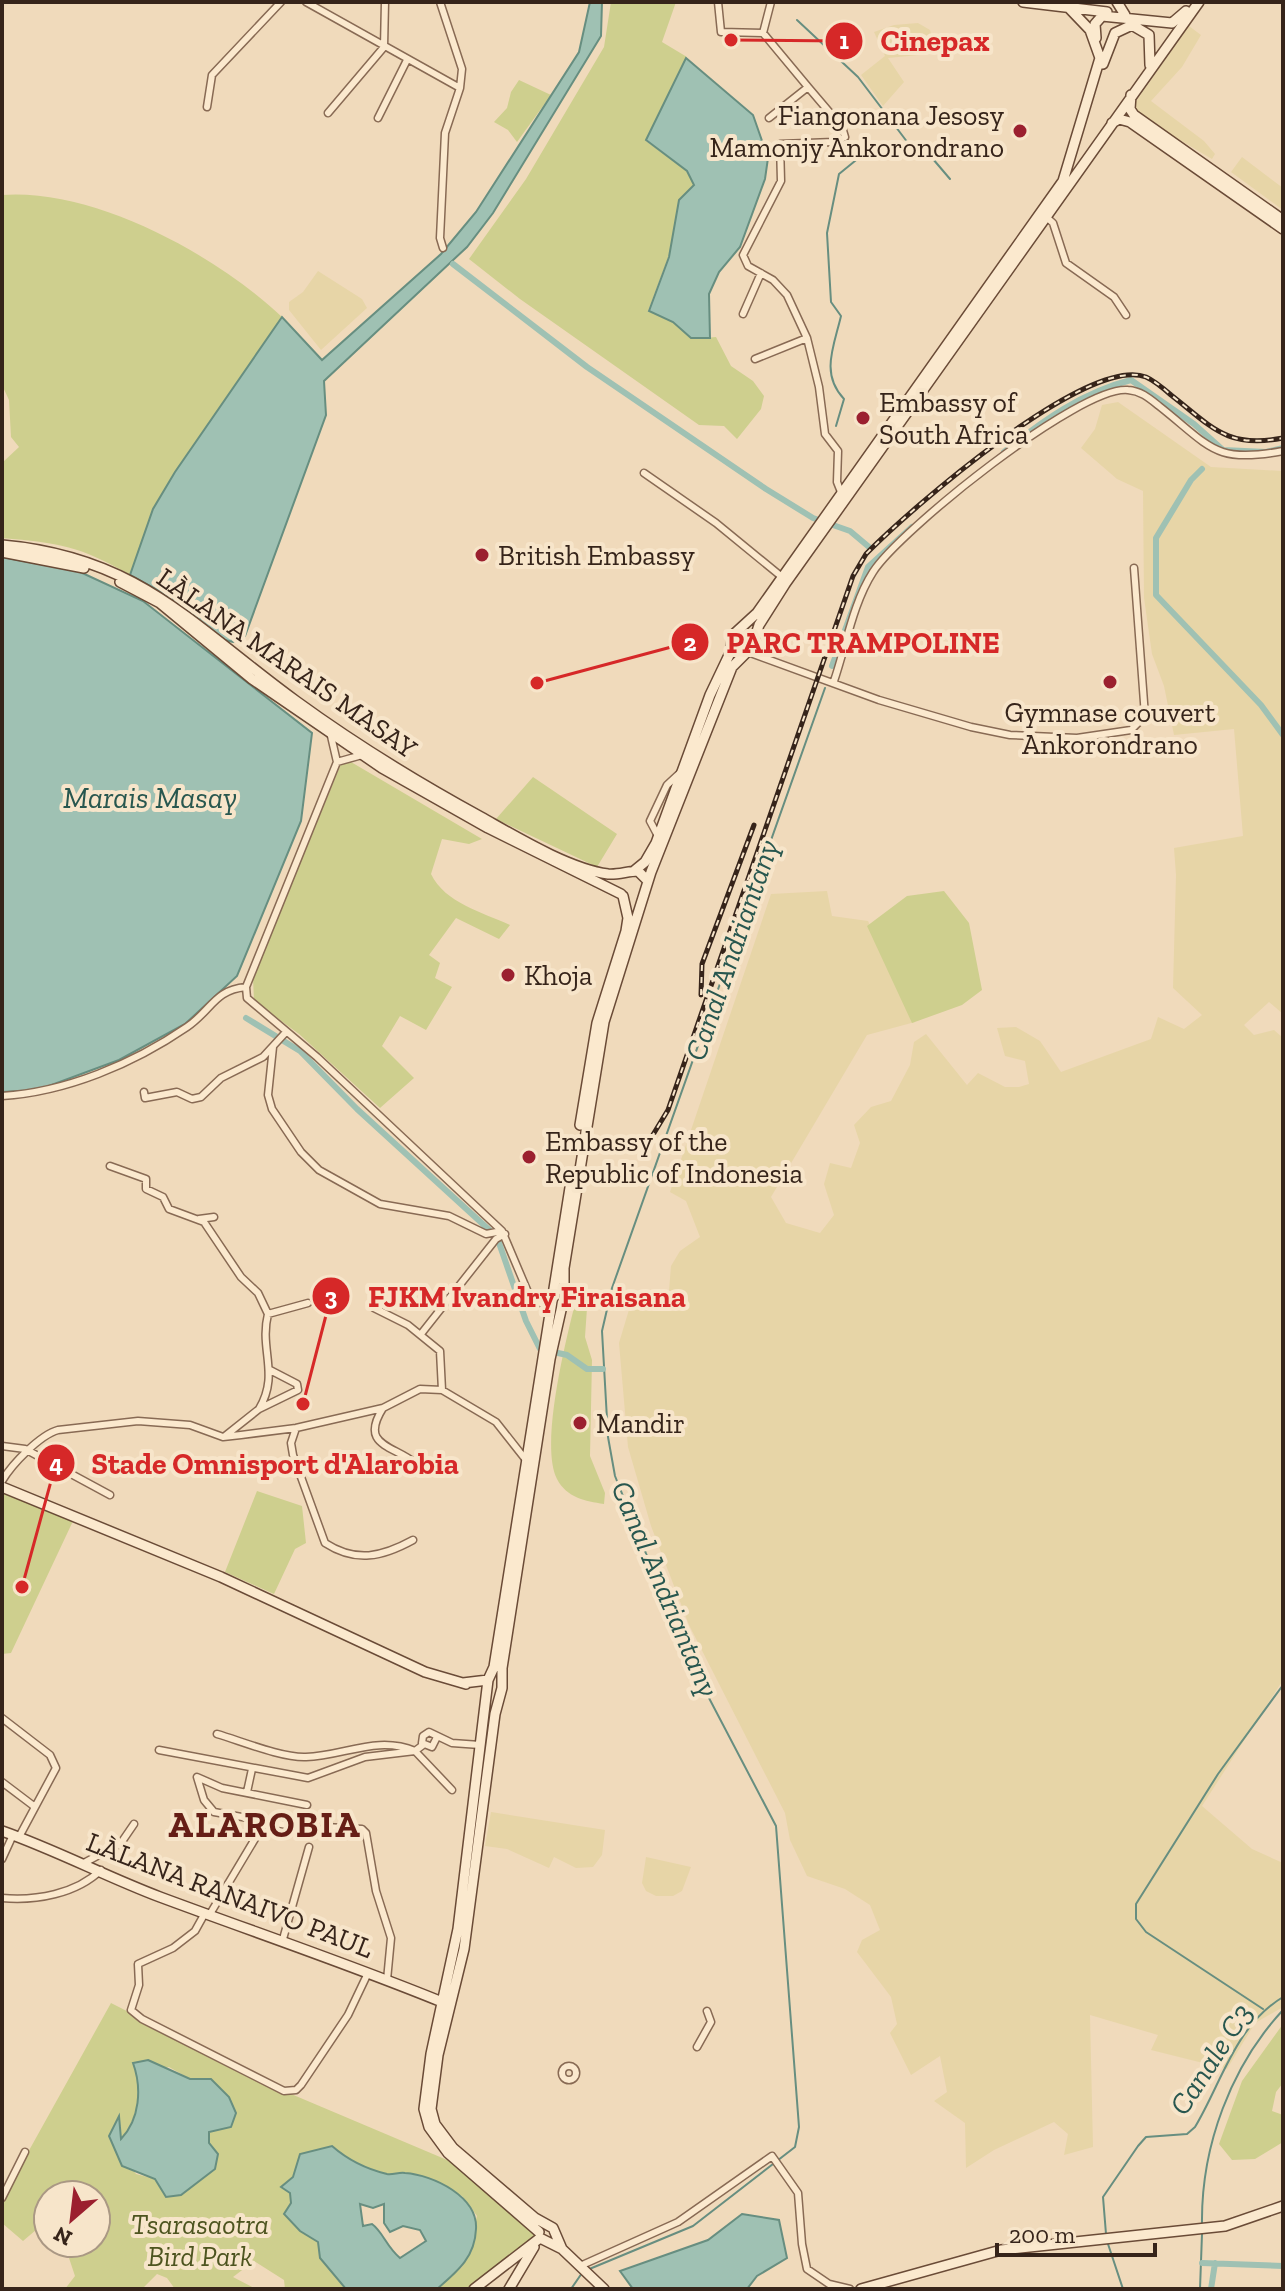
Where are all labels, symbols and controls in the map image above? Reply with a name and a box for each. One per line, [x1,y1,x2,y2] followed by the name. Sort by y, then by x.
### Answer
[824,14,1005,68] callout: Cinepax
[881,23,990,59] text: Cinepax
[839,26,849,55] text: 1
[709,99,1005,164] place label: Fiangonana Jesosy Mamonjy Ankorondrano
[1011,122,1029,140] marker: Fiangonana Jesosy Mamonjy Ankorondrano
[879,386,1029,451] place label: Embassy of South Africa
[854,409,872,427] marker: Embassy of South Africa
[498,539,695,572] place label: British Embassy
[473,546,491,564] marker: British Embassy
[151,561,424,766] street label: LÀLANA MARAIS MASAY
[670,615,1016,669] callout: PARC TRAMPOLINE
[726,625,1000,661] text: PARC TRAMPOLINE
[684,628,697,657] text: 2
[1101,673,1119,691] marker: Gymnase couvert Ankorondrano
[1005,696,1216,761] place label: Gymnase couvert Ankorondrano
[63,780,237,816] water label: Marais Masay
[677,835,787,1065] water label: Canal Andriantany
[524,959,593,992] place label: Khoja
[499,966,517,984] marker: Khoja
[545,1125,803,1190] place label: Embassy of the Republic of Indonesia
[520,1148,538,1166] marker: Embassy of the Republic of Indonesia
[311,1269,702,1323] callout: FJKM Ivandry Firaisana
[368,1279,686,1315] text: FJKM Ivandry Firaisana
[325,1282,338,1311] text: 3
[596,1407,685,1440] place label: Mandir
[571,1414,589,1432] marker: Mandir
[36,1436,475,1490] callout: Stade Omnisport d'Alarobia
[91,1446,459,1482] text: Stade Omnisport d'Alarobia
[49,1449,63,1478] text: 4
[603,1476,727,1702] water label: Canal Andriantany
[168,1803,362,1846] district label: ALAROBIA
[82,1825,378,1965] street label: LÀLANA RANAIVO PAUL
[1162,1996,1260,2122] water label: Canale C3
[32,2179,112,2259] north arrow
[997,2207,1155,2257] scale bar
[131,2208,269,2273] park label: Tsarasaotra Bird Park
[49,2220,77,2252] text: N
[1009,2220,1075,2249] text: 200 m

